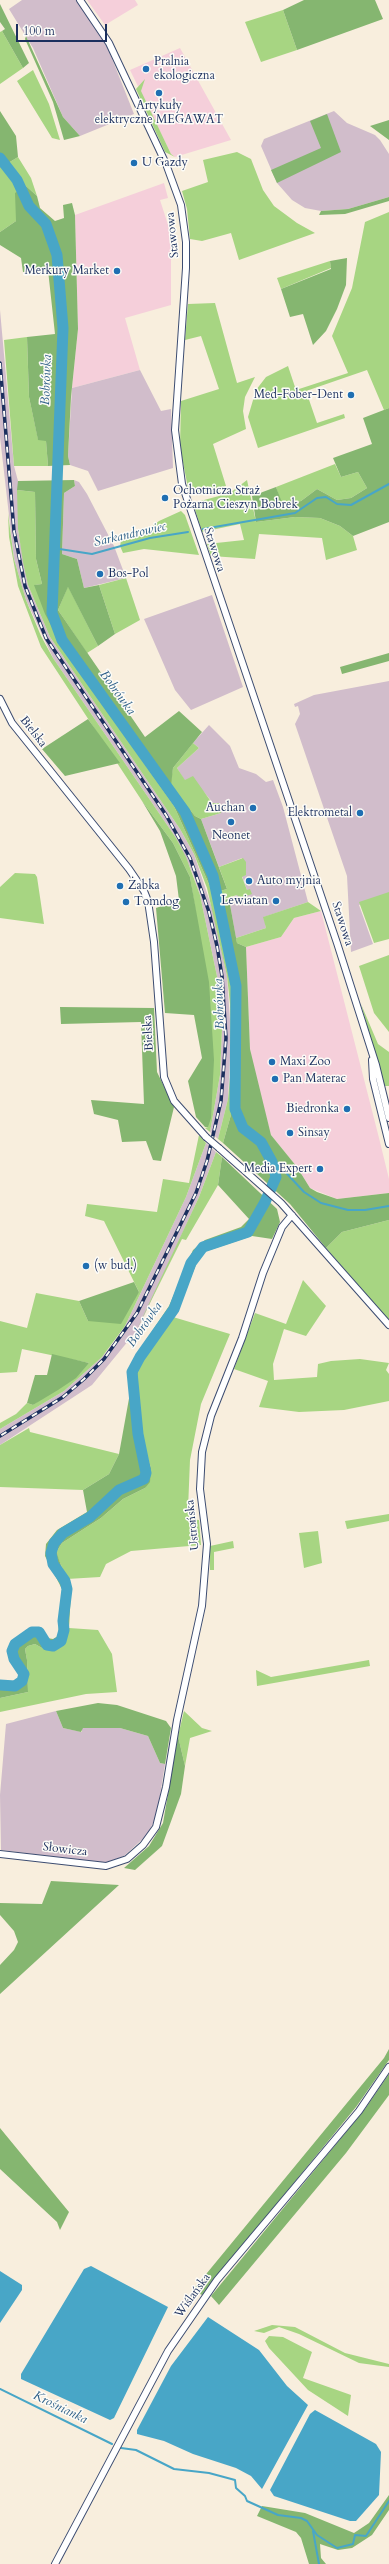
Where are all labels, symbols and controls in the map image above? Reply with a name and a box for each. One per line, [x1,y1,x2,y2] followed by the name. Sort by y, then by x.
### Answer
[18,16,109,42] scale bar
[23,23,55,39] text: 100 m
[154,55,215,83] place label: Pralnia ekologiczna
[141,64,151,74] marker: Pralnia ekologiczna
[154,88,164,98] marker: Artykuły elektryczne MEGAWAT
[95,99,223,127] place label: Artykuły elektryczne MEGAWAT
[142,156,188,170] place label: U Gazdy
[129,158,139,168] marker: U Gazdy
[163,211,183,259] street label: Stawowa
[24,264,109,278] place label: Merkury Market
[112,266,122,276] marker: Merkury Market
[38,354,56,406] water label: Bobrówka
[254,388,343,402] place label: Med-Fober-Dent
[346,390,356,400] marker: Med-Fober-Dent
[173,484,298,512] place label: Ochotnicza Straż Pożarna Cieszyn Bobrek
[160,493,170,503] marker: Ochotnicza Straż Pożarna Cieszyn Bobrek
[92,519,168,551] water label: Sarkandrowiec
[200,526,228,574] street label: Stawowa
[108,567,149,581] place label: Bos-Pol
[95,569,105,579] marker: Bos-Pol
[96,668,138,718] water label: Bobrówka
[16,714,50,750] street label: Bielska
[206,801,245,815] place label: Auchan
[248,803,258,813] marker: Auchan
[287,806,352,820] place label: Elektrometal
[355,808,365,818] marker: Elektrometal
[226,817,236,827] marker: Neonet
[212,829,250,843] place label: Neonet
[257,874,321,888] place label: Auto myjnia
[244,876,254,886] marker: Auto myjnia
[128,879,160,893] place label: Żabka
[115,881,125,891] marker: Żabka
[221,894,268,908] place label: Lewiatan
[134,895,179,909] place label: Tomdog
[271,896,281,906] marker: Lewiatan
[121,897,131,907] marker: Tomdog
[328,900,356,948] street label: Stawowa
[211,978,229,1030] water label: Bobrówka
[141,1015,157,1051] street label: Bielska
[280,1055,331,1069] place label: Maxi Zoo
[267,1057,277,1067] marker: Maxi Zoo
[283,1072,346,1086] place label: Pan Materac
[270,1074,280,1084] marker: Pan Materac
[286,1102,339,1116] place label: Biedronka
[342,1104,352,1114] marker: Biedronka
[298,1126,330,1140] place label: Sinsay
[285,1128,295,1138] marker: Sinsay
[244,1162,312,1176] place label: Media Expert
[315,1164,325,1174] marker: Media Expert
[94,1259,137,1273] place label: (w bud.)
[81,1261,91,1271] marker: (w bud.)
[124,1300,166,1350] water label: Bobrówka
[183,1499,203,1551] street label: Ustrońska
[42,1840,88,1860] street label: Słowicza
[172,2271,214,2321] street label: Wiślańska
[30,2388,90,2428] water label: Krośnianka

